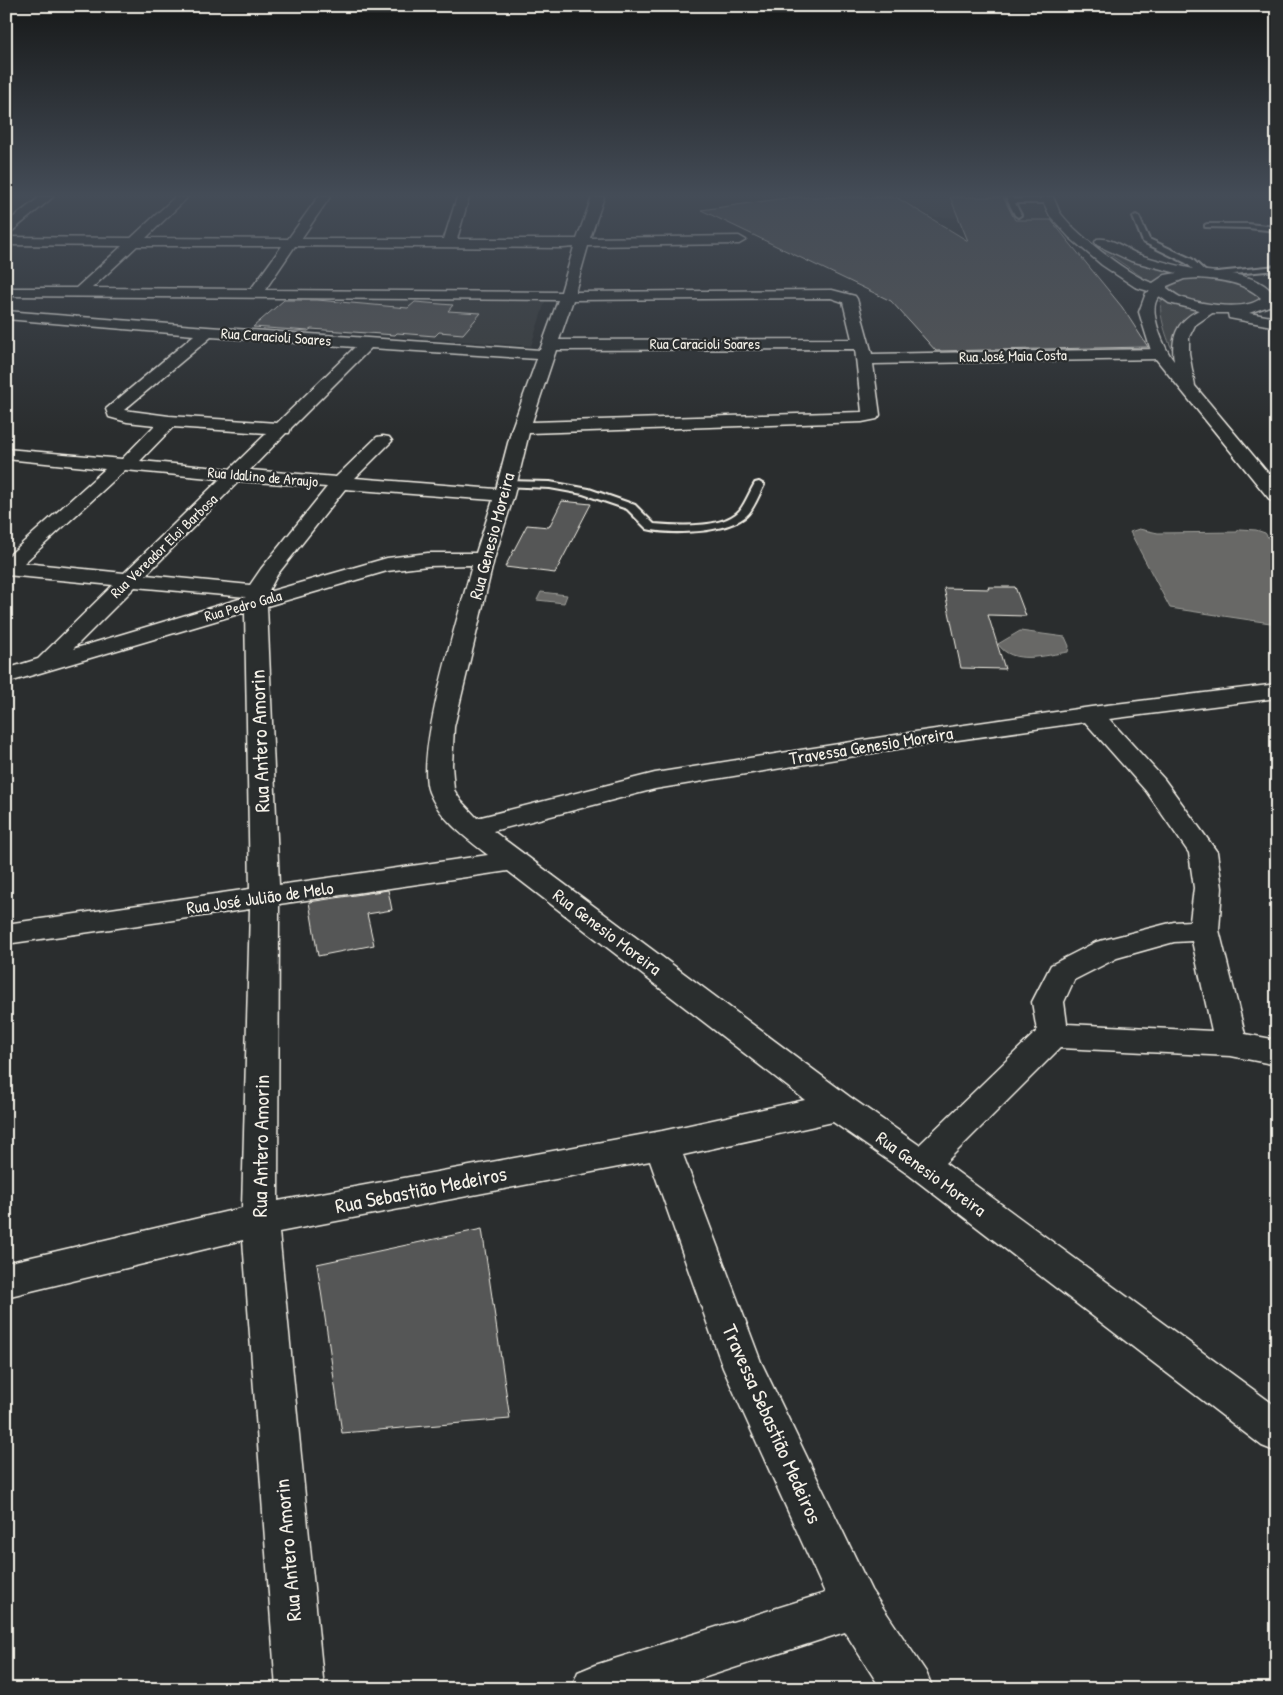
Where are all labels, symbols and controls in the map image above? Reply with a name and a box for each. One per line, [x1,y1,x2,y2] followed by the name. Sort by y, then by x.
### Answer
[220,322,332,351] street label: Rua Caracioli Soares
[650,333,760,354] street label: Rua Caracioli Soares
[959,344,1067,367] street label: Rua José Maia Costa
[207,461,319,492] street label: Rua Idalino de Araujo
[463,470,520,602] street label: Rua Genesio Moreira
[105,489,222,602] street label: Rua Vereador Eloi Barbosa
[202,584,284,627] street label: Rua Pedro Gala
[243,669,276,813] street label: Rua Antero Amorin
[787,720,955,771] street label: Travessa Genesio Moreira
[185,875,335,920] street label: Rua José Julião de Melo
[548,882,667,981] street label: Rua Genesio Moreira
[245,1074,276,1218] street label: Rua Antero Amorin
[871,1125,991,1222] street label: Rua Genesio Moreira
[333,1159,509,1220] street label: Rua Sebastião Medeiros
[715,1320,829,1528] street label: Travessa Sebastião Medeiros
[267,1478,308,1623] street label: Rua Antero Amorin

